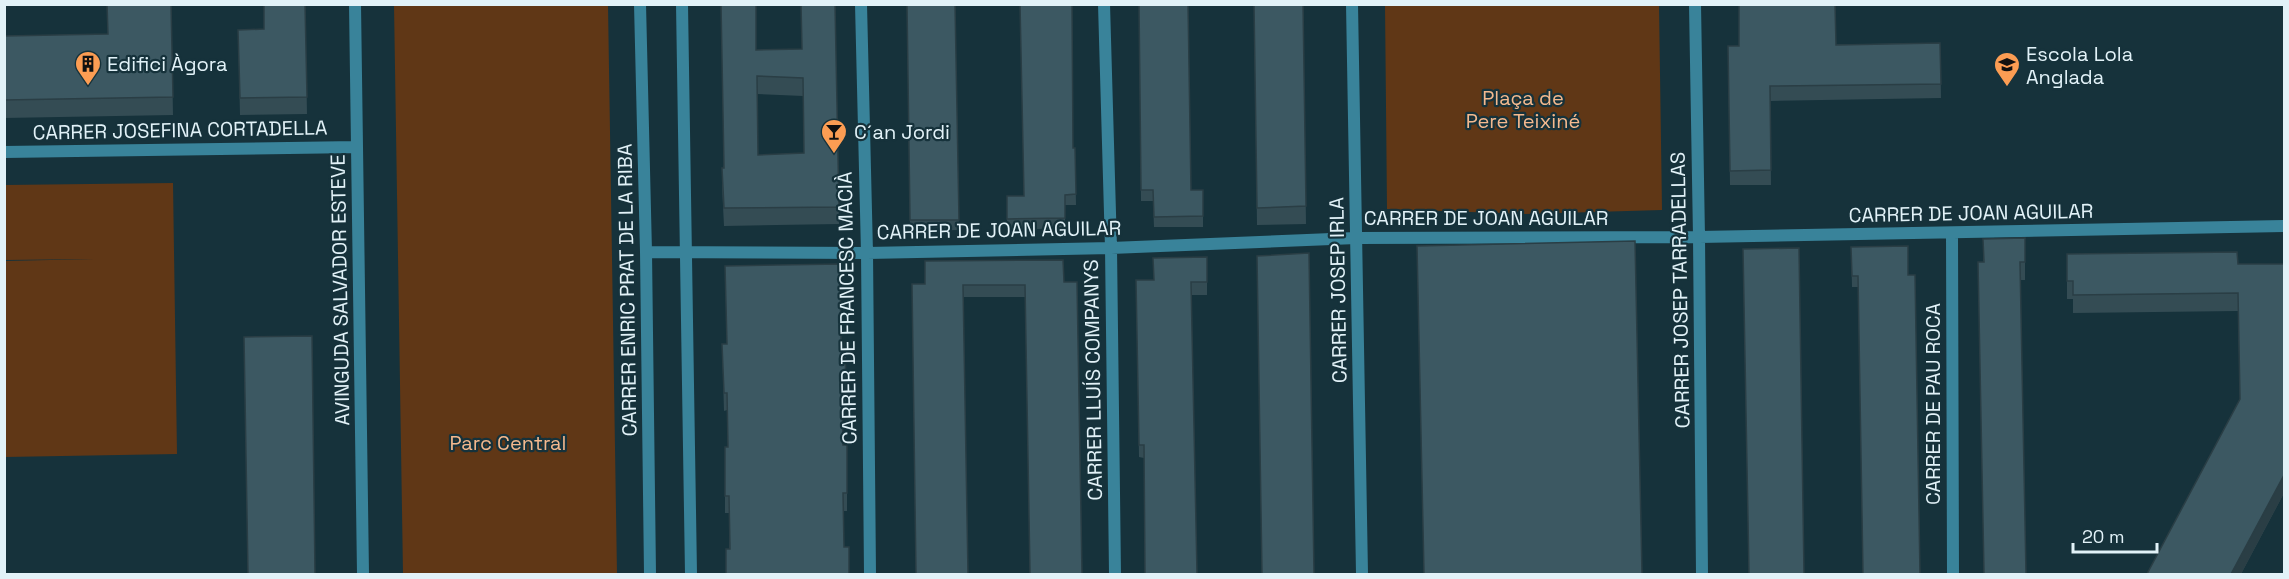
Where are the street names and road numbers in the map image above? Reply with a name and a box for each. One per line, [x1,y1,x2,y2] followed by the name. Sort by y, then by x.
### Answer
[32,114,328,146] street label: CARRER JOSEFINA CORTADELLA
[611,143,643,437] street label: CARRER ENRIC PRAT DE LA RIBA
[1665,152,1695,428] street label: CARRER JOSEP TARRADELLAS
[325,154,355,426] street label: AVINGUDA SALVADOR ESTEVE
[832,171,862,445] street label: CARRER DE FRANCESC MACIÀ
[1323,196,1353,383] street label: CARRER JOSEP IRLA
[1848,198,2094,228] street label: CARRER DE JOAN AGUILAR
[1364,205,1608,231] street label: CARRER DE JOAN AGUILAR
[876,215,1122,245] street label: CARRER DE JOAN AGUILAR
[1078,259,1108,501] street label: CARRER LLUÍS COMPANYS
[1920,303,1946,505] street label: CARRER DE PAU ROCA

